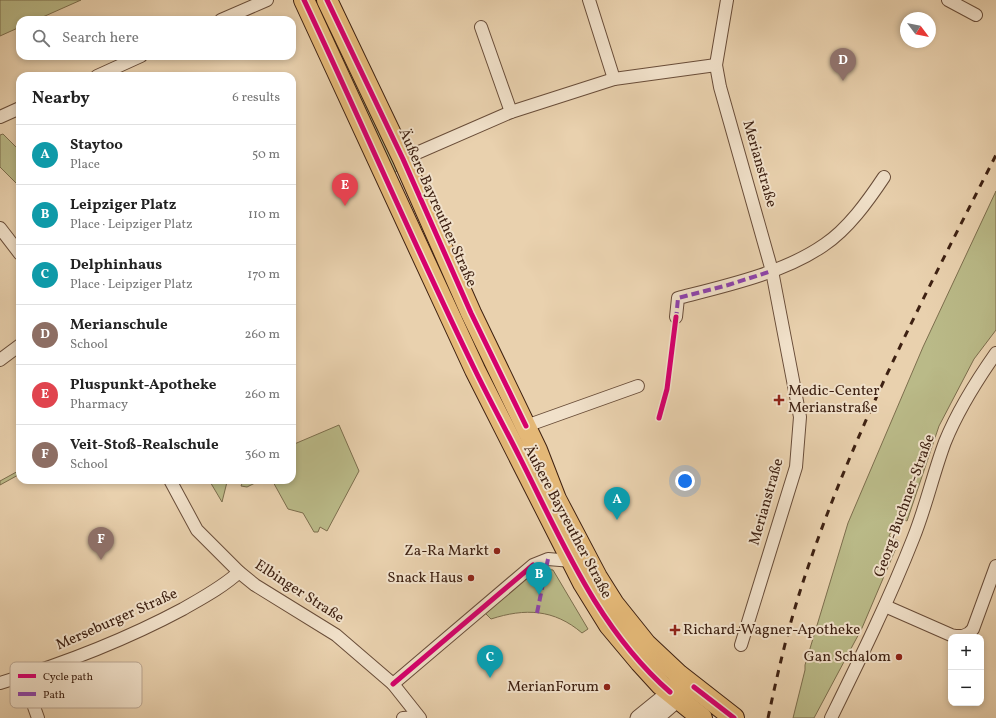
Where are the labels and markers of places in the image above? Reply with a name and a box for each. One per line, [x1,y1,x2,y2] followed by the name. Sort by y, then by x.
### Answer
[830,48,856,81] pin: D
[332,173,358,206] pin: E
[788,381,879,419] place label: Medic-Center Merianstraße
[773,394,785,406] marker: Medic-Center Merianstraße
[604,487,630,520] pin: A
[88,527,114,560] pin: F
[404,541,489,562] place label: Za-Ra Markt
[492,546,502,556] marker: Za-Ra Markt
[526,562,552,595] pin: B
[387,568,463,589] place label: Snack Haus
[466,573,476,583] marker: Snack Haus
[683,620,860,641] place label: Richard-Wagner-Apotheke
[670,625,680,635] marker: Richard-Wagner-Apotheke
[477,645,503,678] pin: C
[804,647,891,668] place label: Gan Schalom
[894,652,904,662] marker: Gan Schalom
[507,677,599,698] place label: MerianForum
[602,682,612,692] marker: MerianForum

